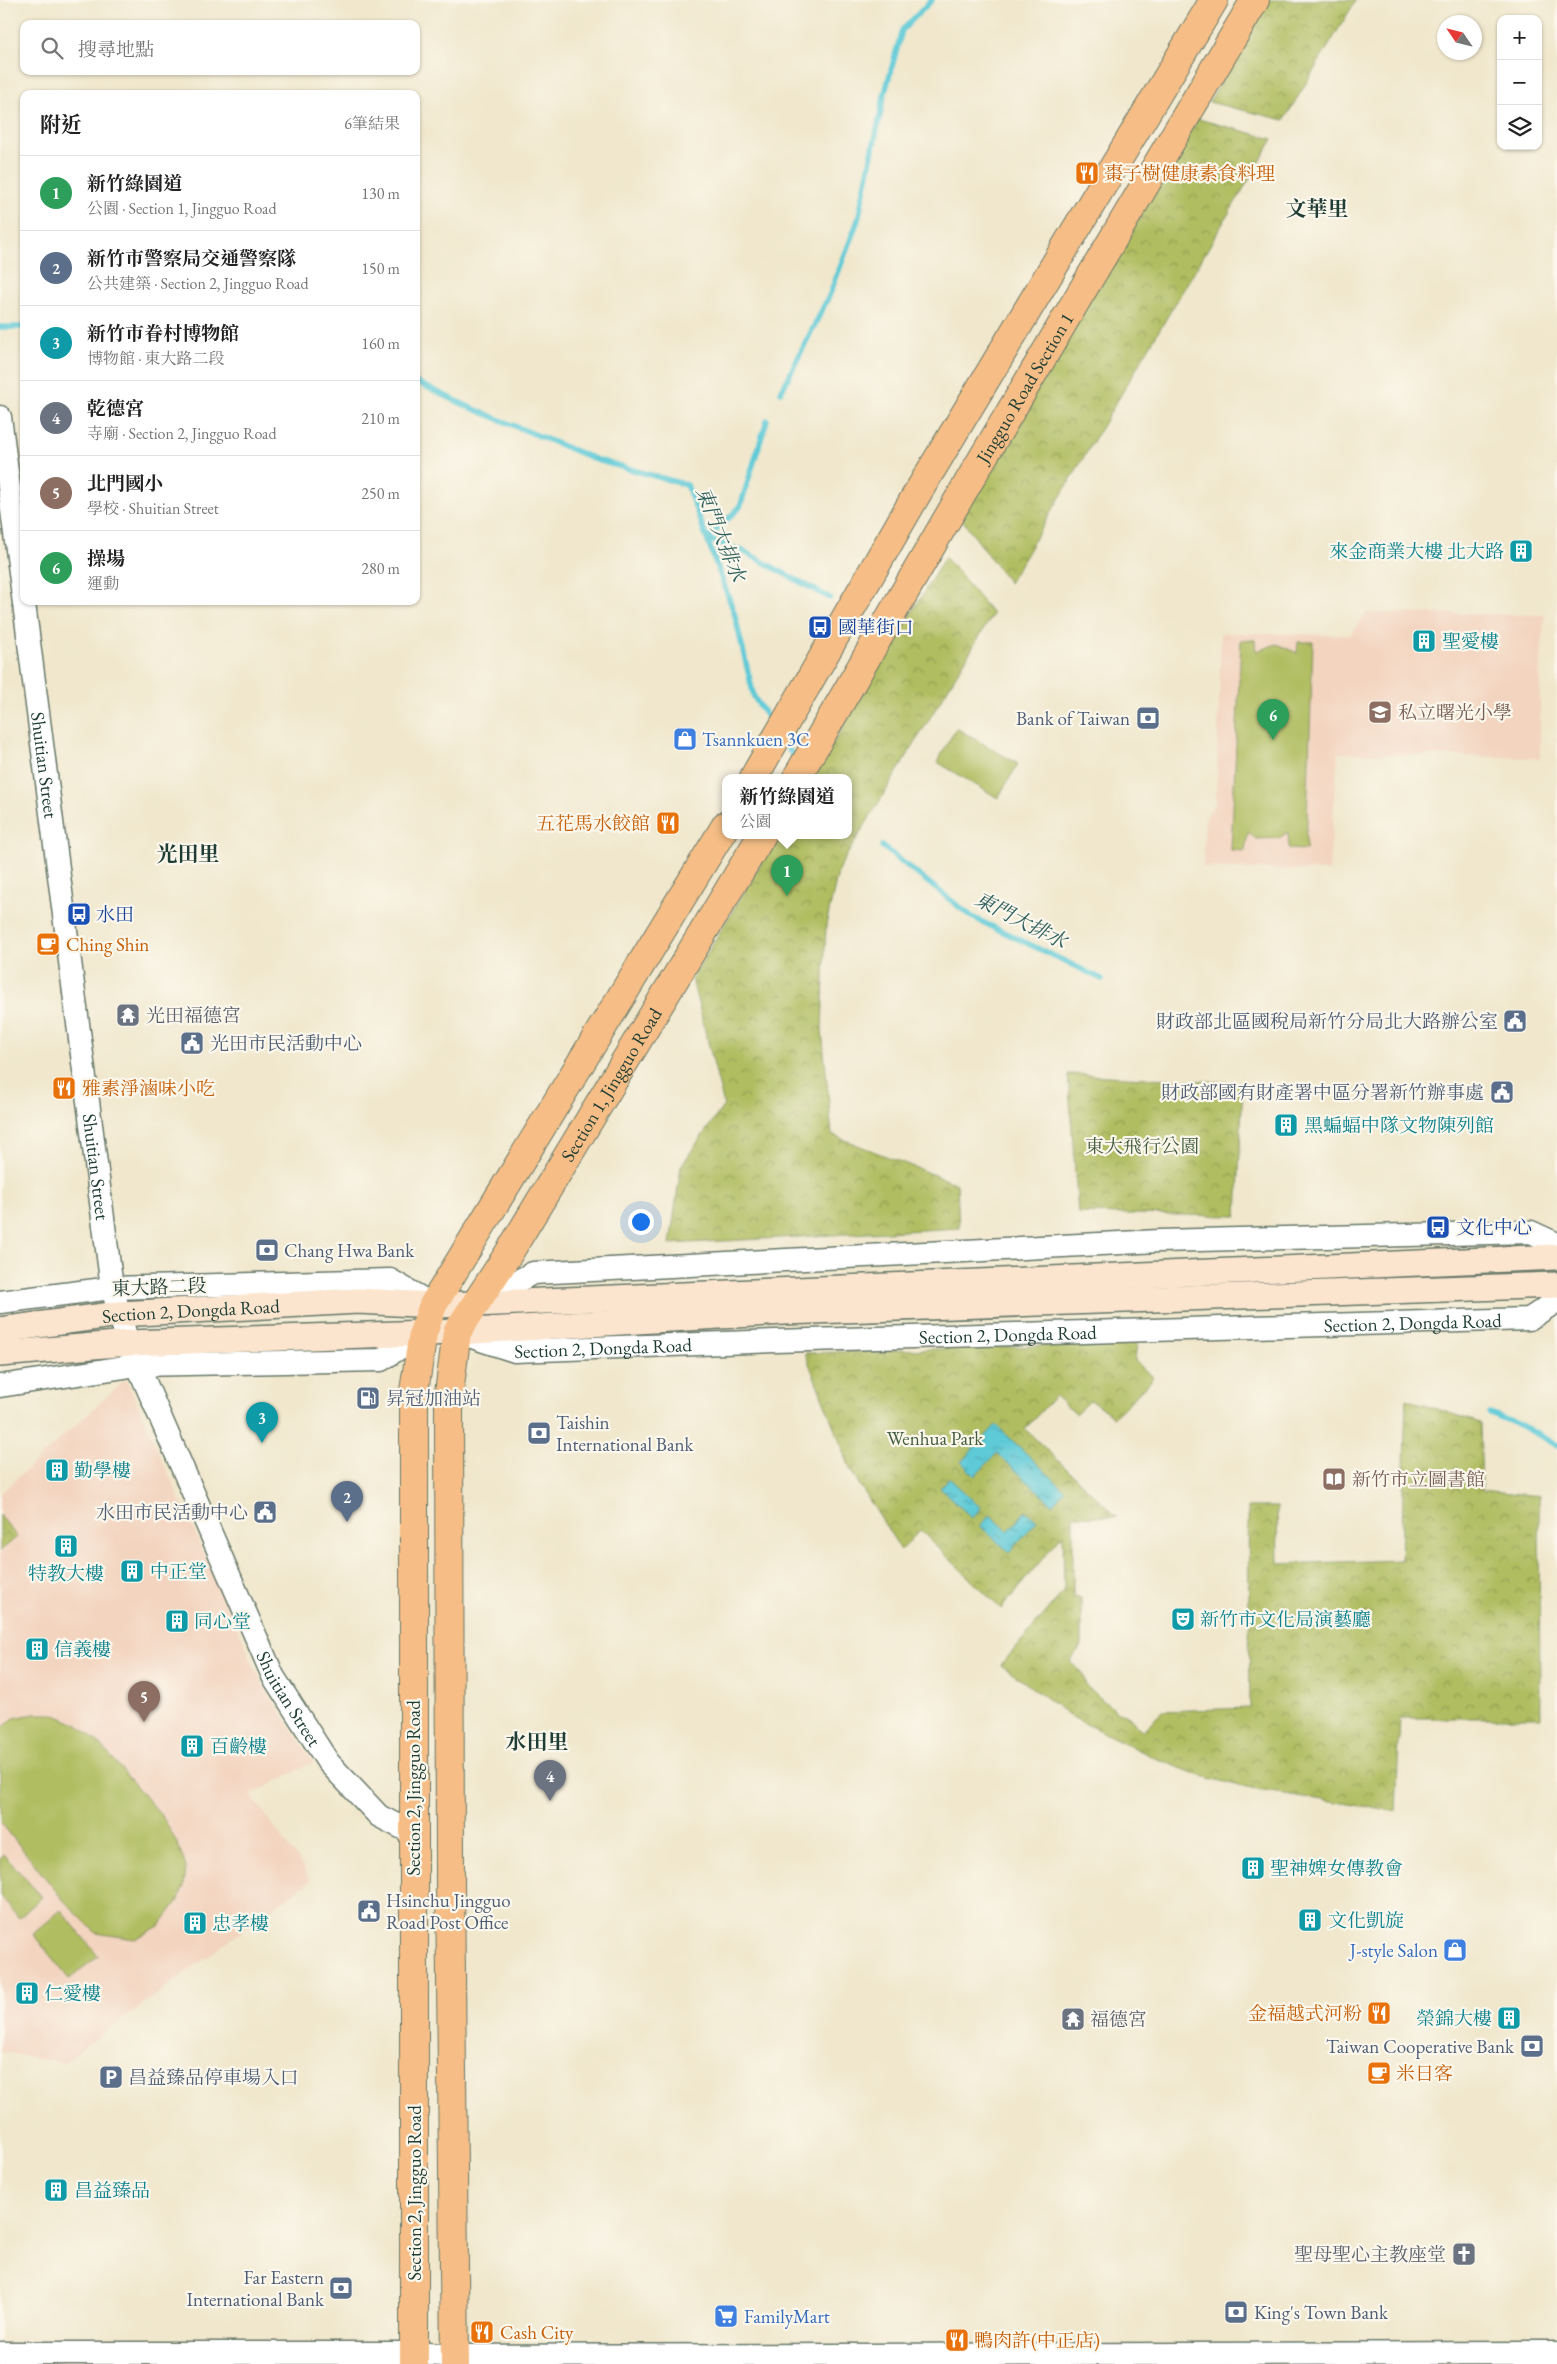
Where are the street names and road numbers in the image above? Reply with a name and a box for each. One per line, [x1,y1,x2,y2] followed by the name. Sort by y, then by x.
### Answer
[969,308,1079,469] street label: Jingguo Road Section 1
[26,710,64,820] street label: Shuitian Street
[555,1003,667,1166] street label: Section 1, Jingguo Road
[77,1112,116,1222] street label: Shuitian Street
[111,1273,207,1301] street label: 東大路二段
[100,1293,281,1329] street label: Section 2, Dongda Road
[1323,1307,1502,1337] street label: Section 2, Dongda Road
[919,1319,1097,1349] street label: Section 2, Dongda Road
[514,1332,693,1364] street label: Section 2, Dongda Road
[251,1647,327,1751] street label: Shuitian Street
[401,1700,426,1876] street label: Section 2, Jingguo Road
[402,2105,427,2281] street label: Section 2, Jingguo Road

